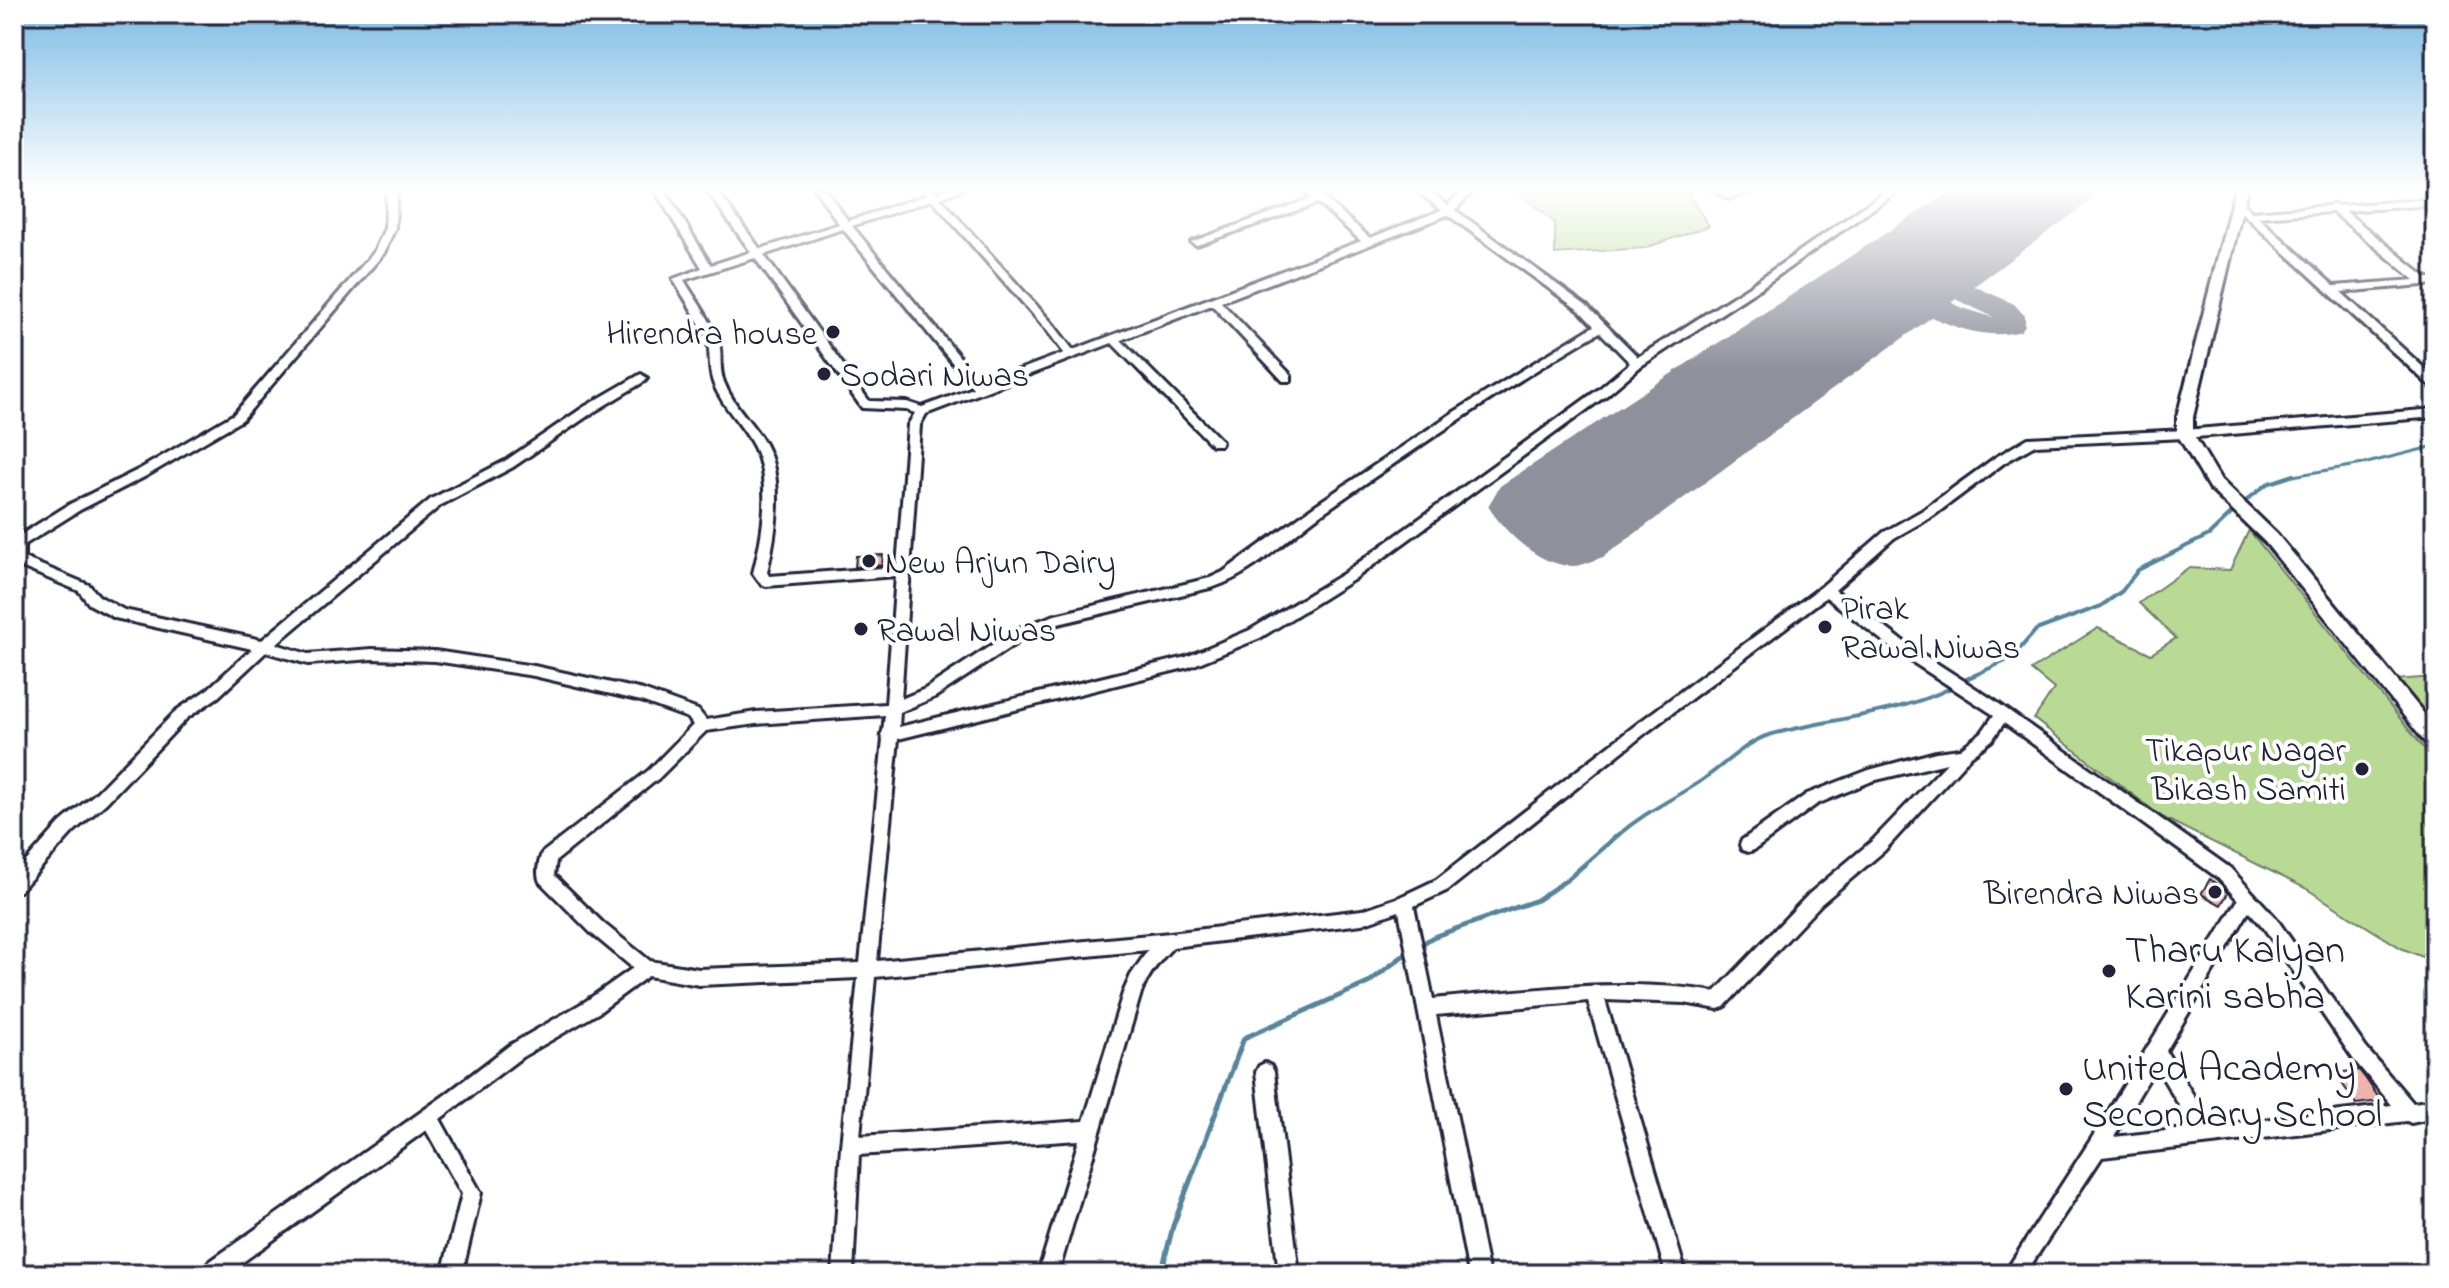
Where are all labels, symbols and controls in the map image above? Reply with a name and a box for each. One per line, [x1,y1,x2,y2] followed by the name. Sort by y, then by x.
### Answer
[606,311,818,361] place label: Hirendra house
[824,323,842,341] marker: Hirendra house
[840,353,1029,403] place label: Sodari Niwas
[815,365,833,383] marker: Sodari Niwas
[885,540,1116,590] place label: New Arjun Dairy
[860,552,878,570] marker: New Arjun Dairy
[1841,586,2020,675] place label: Pirak Rawal Niwas
[877,608,1056,658] place label: Rawal Niwas
[1816,618,1834,636] marker: Pirak Rawal Niwas
[852,620,870,638] marker: Rawal Niwas
[2145,728,2346,817] place label: Tikapur Nagar Bikash Samiti
[2353,760,2371,778] marker: Tikapur Nagar Bikash Samiti
[1983,871,2199,921] place label: Birendra Niwas
[2206,883,2224,901] marker: Birendra Niwas
[2125,923,2345,1028] place label: Tharu Kalyan Karini sabha
[2100,962,2118,980] marker: Tharu Kalyan Karini sabha
[2082,1041,2382,1146] place label: United Academy Secondary School
[2057,1080,2075,1098] marker: United Academy Secondary School

